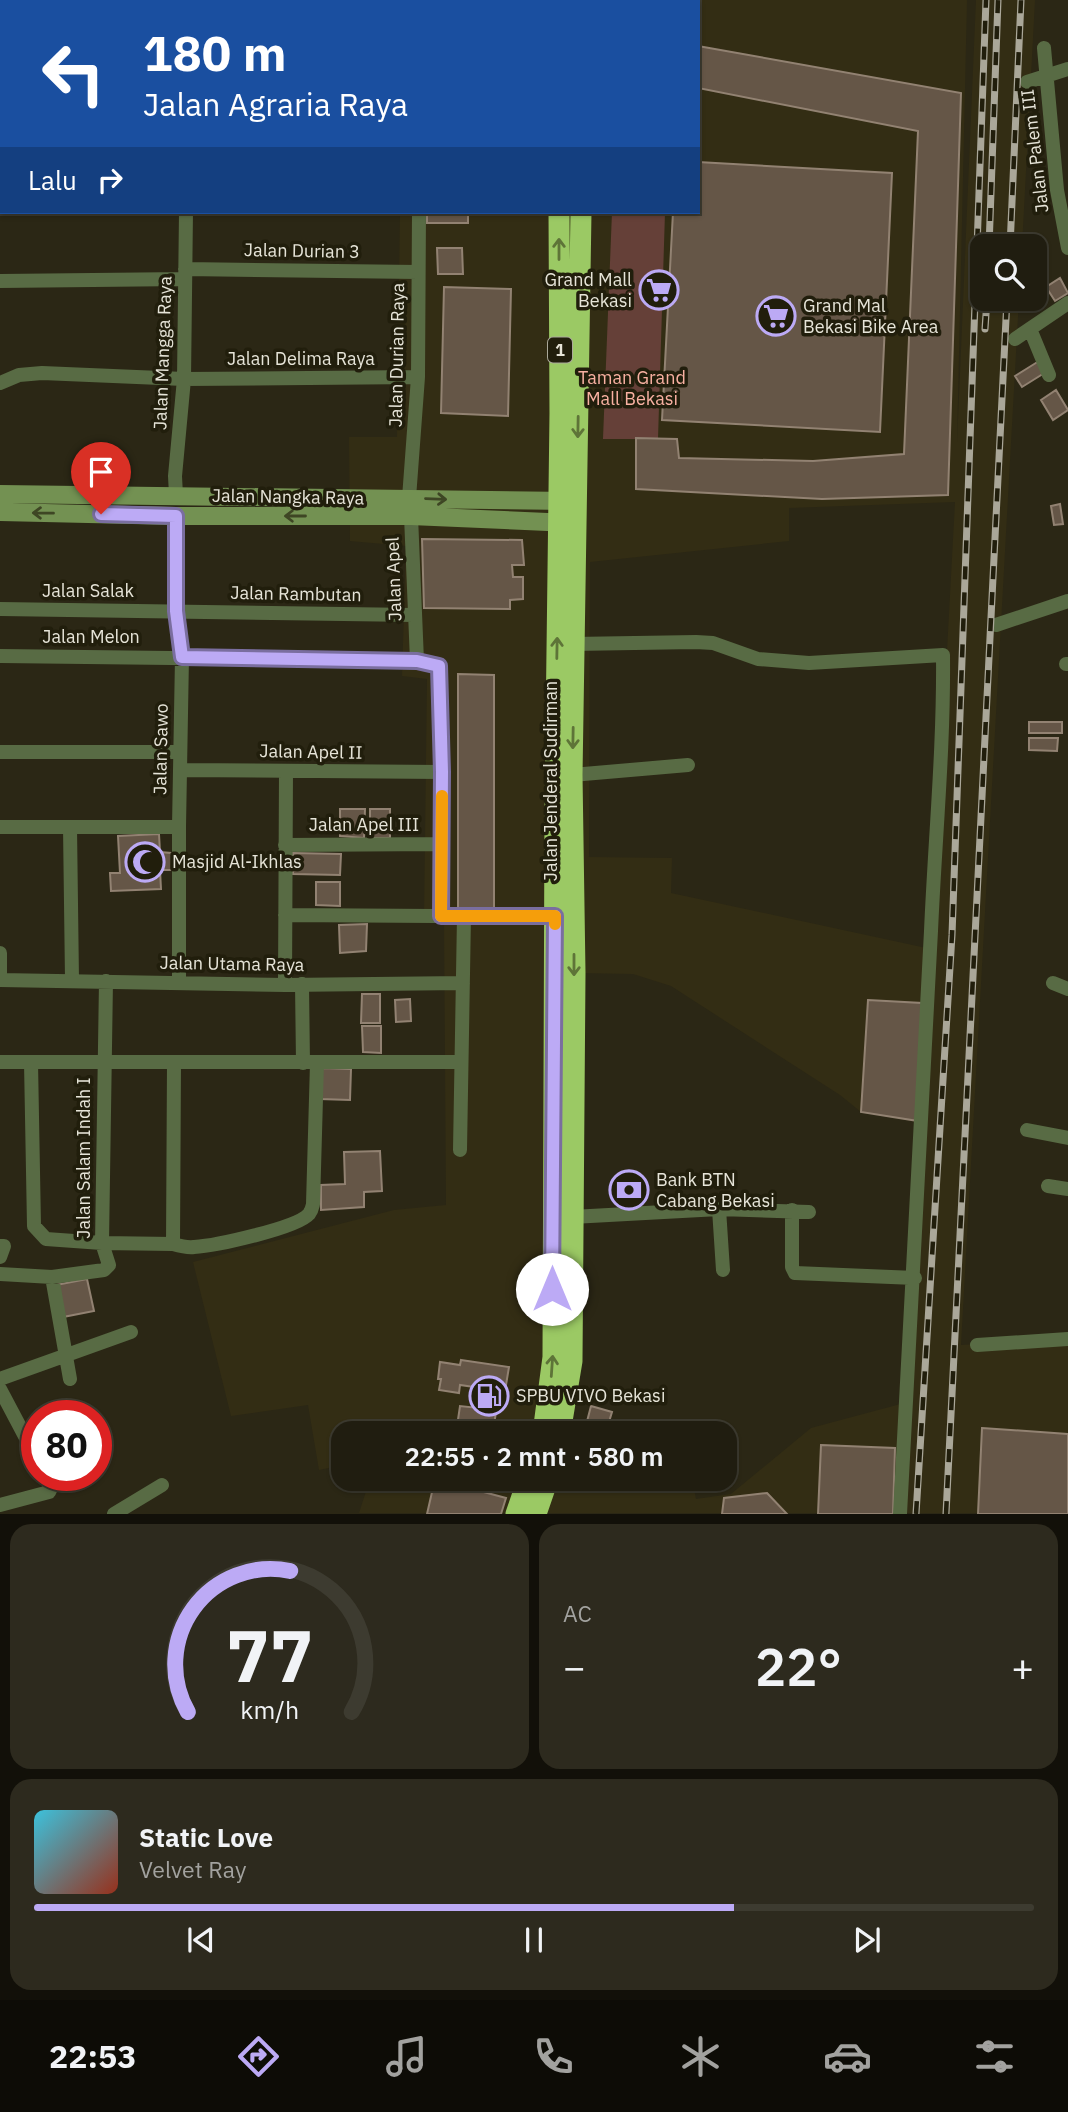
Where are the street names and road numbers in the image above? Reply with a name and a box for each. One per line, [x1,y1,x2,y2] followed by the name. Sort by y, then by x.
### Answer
[1016,88,1054,214] street label: Jalan Palem III
[244,238,360,263] street label: Jalan Durian 3
[148,275,177,430] street label: Jalan Mangga Raya
[384,282,409,427] street label: Jalan Durian Raya
[548,338,572,362] road number: 1
[227,347,375,370] street label: Jalan Delima Raya
[212,484,365,509] street label: Jalan Nangka Raya
[381,536,406,622] street label: Jalan Apel
[42,579,134,602] street label: Jalan Salak
[230,581,362,606] street label: Jalan Rambutan
[42,625,140,648] street label: Jalan Melon
[539,681,562,881] street label: Jalan Jenderal Sudirman
[148,703,173,795] street label: Jalan Sawo
[259,739,363,764] street label: Jalan Apel II
[309,813,419,836] street label: Jalan Apel III
[159,951,305,976] street label: Jalan Utama Raya
[72,1077,95,1239] street label: Jalan Salam Indah I

